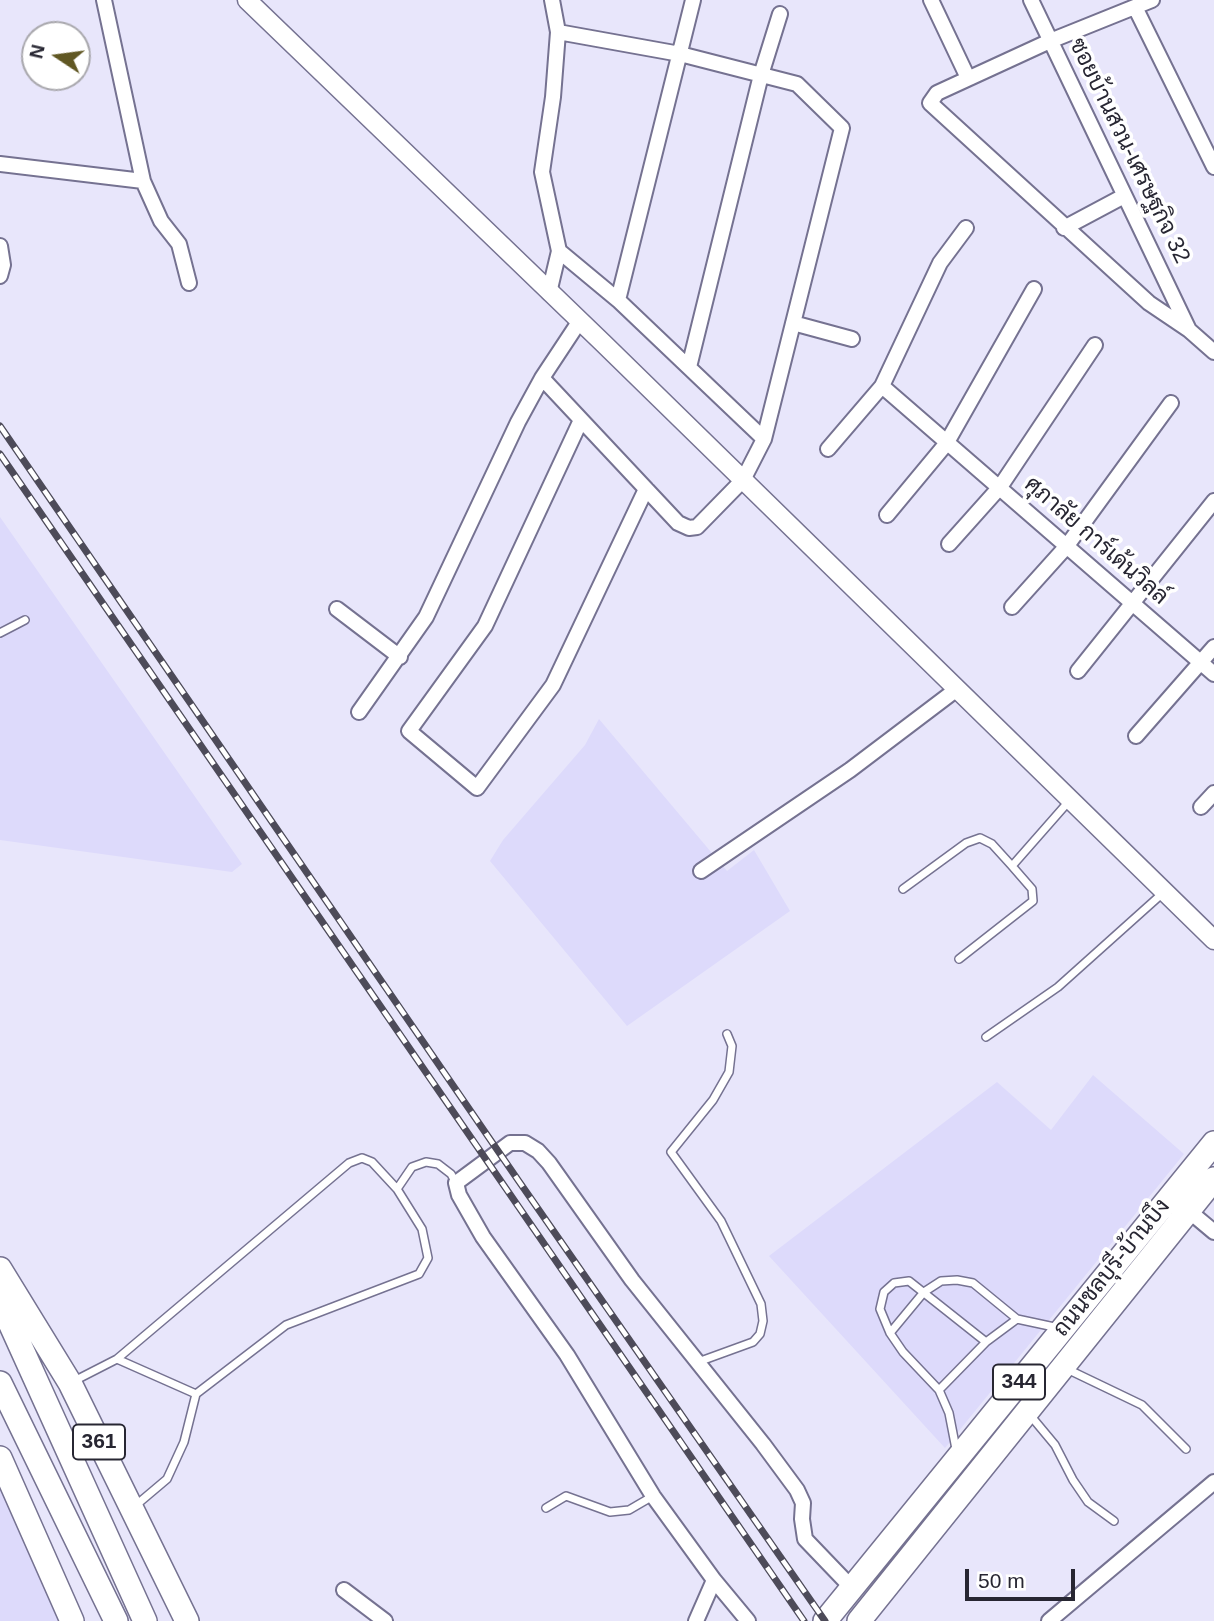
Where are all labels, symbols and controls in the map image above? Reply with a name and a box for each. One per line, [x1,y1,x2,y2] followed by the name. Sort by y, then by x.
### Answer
[21,21,91,91] north arrow
[1062,34,1196,268] street label: ซอยบ้านสวน-เศรษฐกิจ 32
[25,43,49,61] text: N
[1018,471,1174,611] street label: ศุภาลัย การ์เด้นวิลล์
[1048,1193,1176,1343] street label: ถนนชลบุรี-บ้านบึง
[993,1364,1045,1400] road number: 344
[73,1424,125,1460] road number: 361
[969,1554,1079,1598] scale bar
[978,1569,1025,1592] text: 50 m

